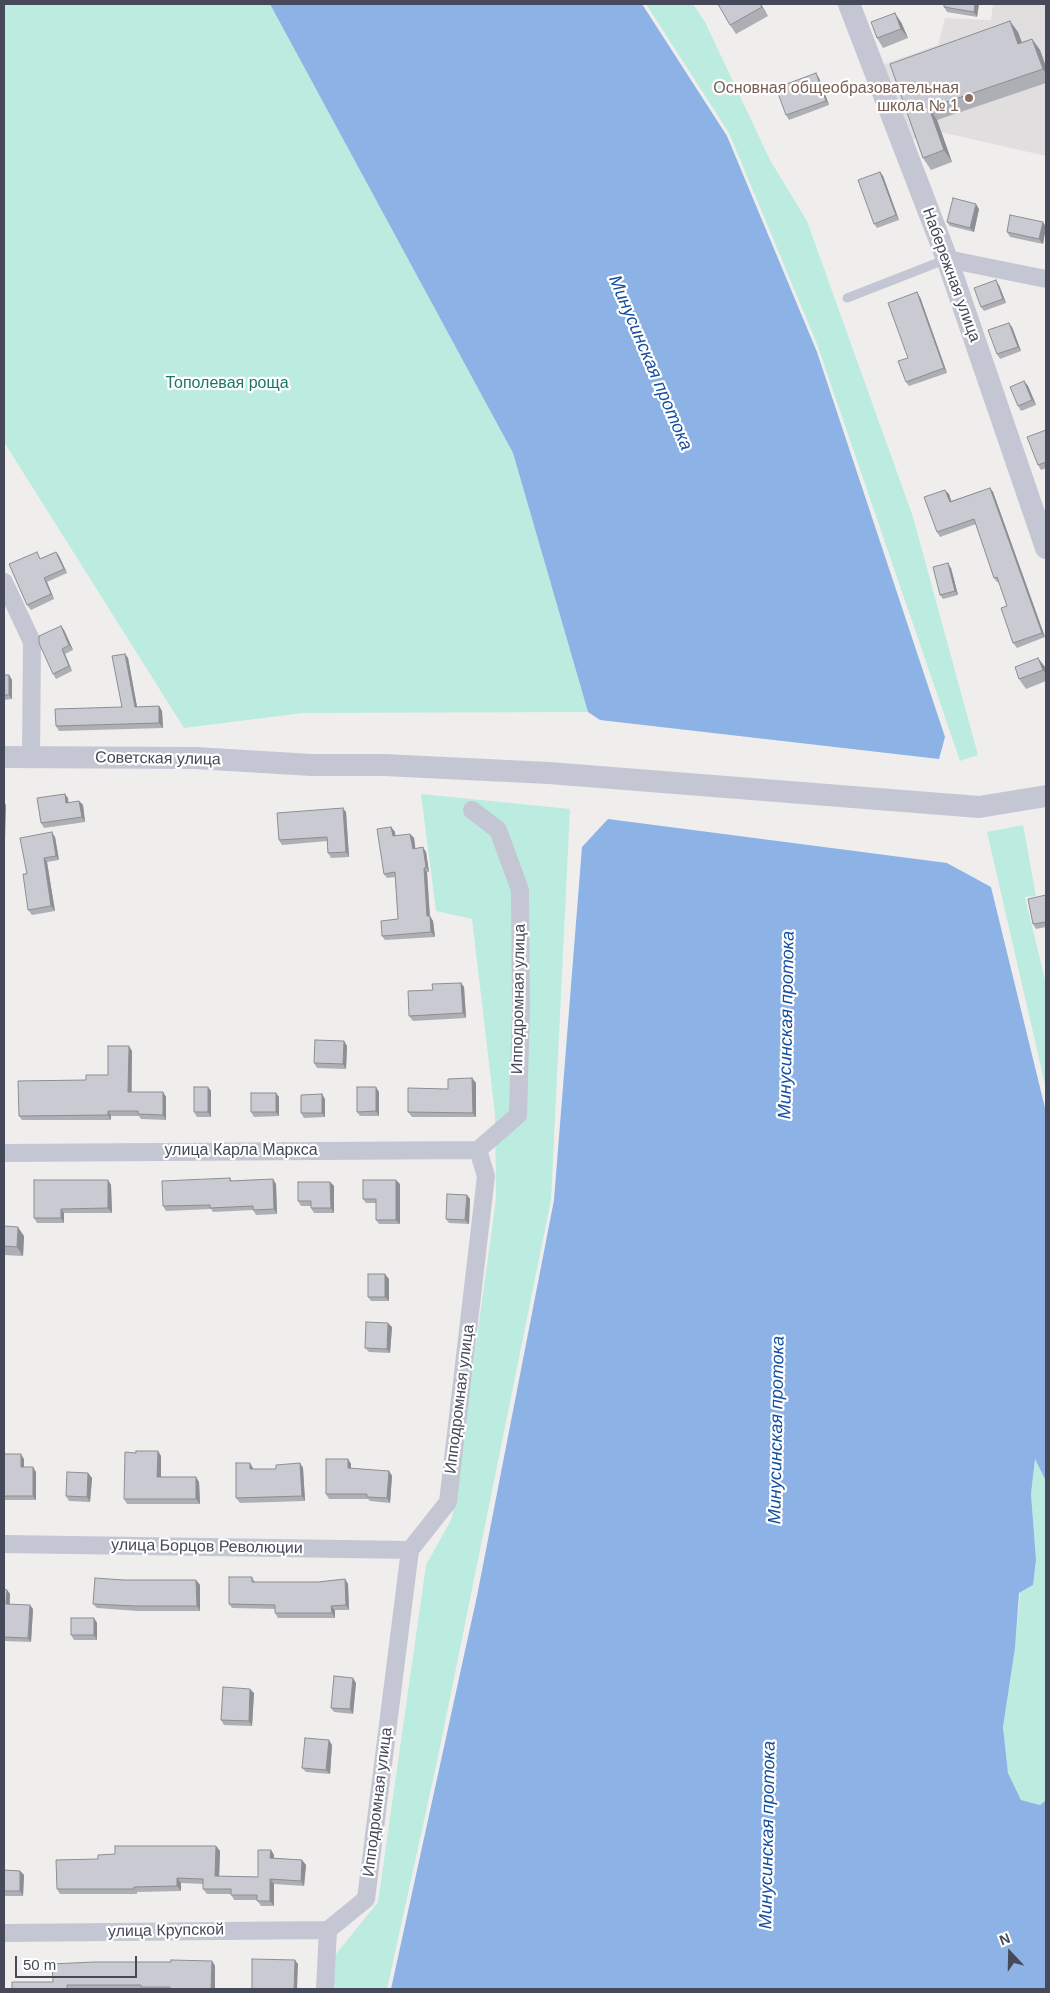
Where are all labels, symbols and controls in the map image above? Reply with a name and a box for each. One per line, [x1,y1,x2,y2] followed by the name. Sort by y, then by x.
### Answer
[713,79,959,117] place label: Основная общеобразовательная школа № 1
[963,92,975,104] marker: Основная общеобразовательная школа № 1
[918,205,984,345] street label: Набережная улица
[603,272,697,454] water label: Минусинская протока
[165,374,289,394] park label: Тополевая роща
[95,748,221,770] street label: Советская улица
[508,924,530,1074] street label: Ипподромная улица
[775,931,799,1119] water label: Минусинская протока
[164,1141,318,1161] street label: улица Карла Маркса
[441,1323,479,1475] street label: Ипподромная улица
[765,1336,789,1524] water label: Минусинская протока
[111,1536,303,1558] street label: улица Борцов Революции
[359,1726,397,1878] street label: Ипподромная улица
[756,1741,780,1929] water label: Минусинская протока
[108,1920,224,1942] street label: улица Крупской
[985,1928,1035,1978] north arrow
[997,1930,1012,1948] text: N
[18,1946,140,1978] scale bar
[23,1956,56,1973] text: 50 m

